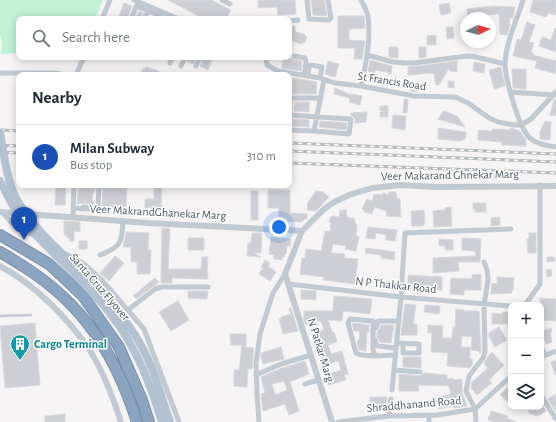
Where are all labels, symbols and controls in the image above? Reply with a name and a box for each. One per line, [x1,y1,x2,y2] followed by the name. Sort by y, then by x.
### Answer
[460,12,496,48] north arrow
[16,16,292,60] search box
[30,27,52,49] icon: search
[62,30,130,45] text: Search here
[357,70,427,92] street label: St Francis Road
[32,89,82,106] text: Nearby
[70,141,154,156] text: Milan Subway
[43,150,47,163] text: 1
[247,150,276,163] text: 310 m
[70,159,112,172] text: Bus stop
[381,168,519,182] street label: Veer Makarand Ghnekar Marg
[89,202,227,222] street label: Veer MakrandGhanekar Marg
[11,207,37,240] pin: 1
[269,217,289,237] your location
[67,251,132,324] street label: Santa Cruz Flyover
[355,275,437,295] street label: N P Thakkar Road
[508,302,544,410] map controls
[508,302,544,338] button: +
[306,316,337,384] street label: N Patkar Marg
[9,333,31,361] building icon: Cargo Terminal
[34,338,107,350] place label: Cargo Terminal
[508,338,544,374] button: −
[508,374,544,410] button: layers
[366,394,462,414] street label: Shraddhanand Road

